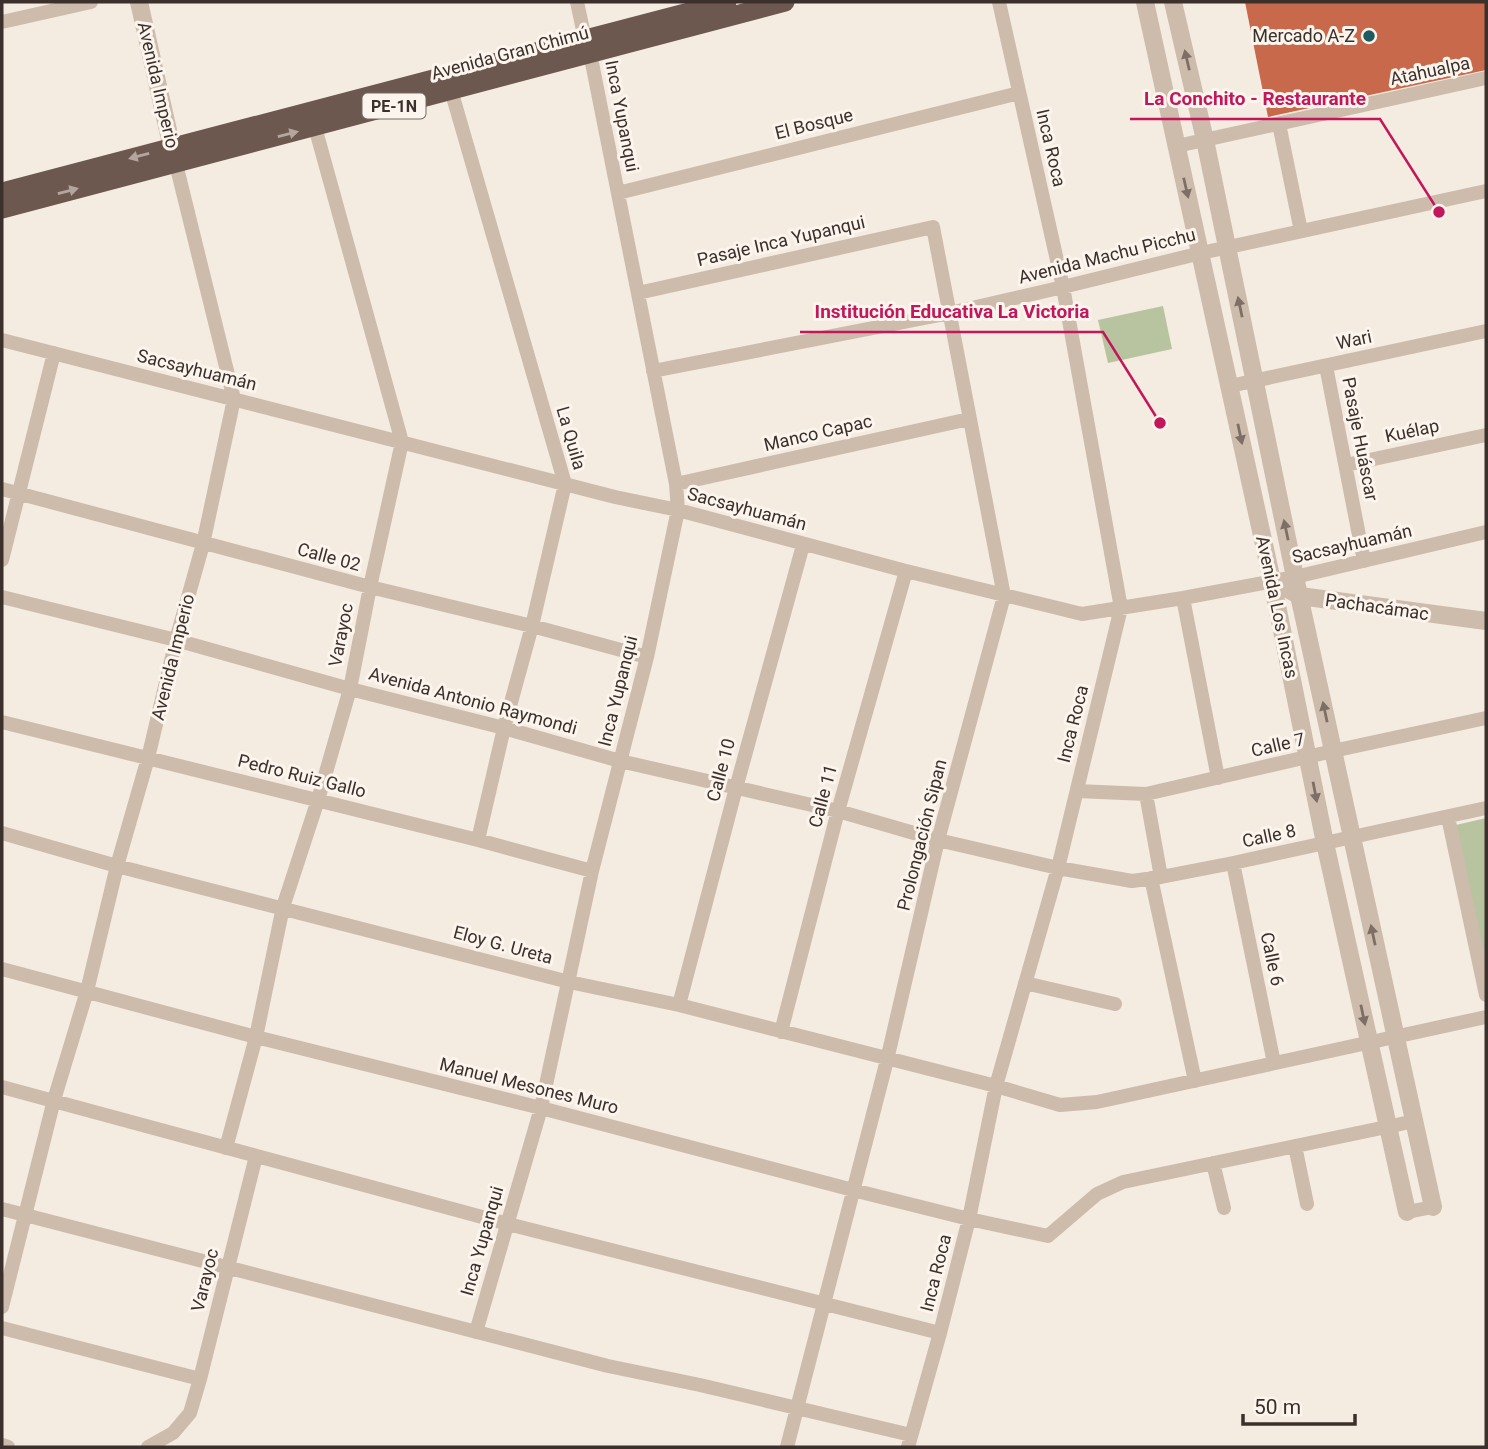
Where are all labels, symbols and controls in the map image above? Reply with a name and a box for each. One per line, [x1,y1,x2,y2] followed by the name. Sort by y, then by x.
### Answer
[134,20,183,150] street label: Avenida Imperio
[429,21,591,84] street label: Avenida Gran Chimú
[1252,25,1355,46] place label: Mercado A-Z
[1361,28,1377,44] marker: Mercado A-Z
[1181,49,1192,71] one-way arrow
[1388,52,1472,89] street label: Atahualpa
[601,58,644,174] street label: Inca Yupanqui
[1130,79,1380,119] callout: La Conchito - Restaurante
[1144,87,1366,110] text: La Conchito - Restaurante
[362,94,426,118] road number: PE-1N
[773,104,855,143] street label: El Bosque
[1032,107,1071,189] street label: Inca Roca
[277,128,299,139] one-way arrow
[128,151,150,162] one-way arrow
[1181,177,1192,199] one-way arrow
[58,186,79,196] one-way arrow
[695,211,867,270] street label: Pasaje Inca Yupanqui
[1016,223,1198,288] street label: Avenida Machu Picchu
[800,292,1103,332] callout: Institución Educativa La Victoria
[1234,296,1245,318] one-way arrow
[815,300,1089,323] text: Institución Educativa La Victoria
[1334,326,1374,354] street label: Wari
[135,345,259,395] street label: Sacsayhuamán
[1338,375,1383,503] street label: Pasaje Huáscar
[552,404,591,472] street label: La Quila
[762,410,874,455] street label: Manco Capac
[1383,415,1441,446] street label: Kuélap
[1235,423,1246,445] one-way arrow
[685,483,809,535] street label: Sacsayhuamán
[1280,519,1291,541] one-way arrow
[1290,520,1414,568] street label: Sacsayhuamán
[1252,534,1303,680] street label: Avenida Los Incas
[295,538,363,575] street label: Calle 02
[1324,589,1430,624] street label: Pachacámac
[147,592,198,722] street label: Avenida Imperio
[324,601,357,668] street label: Varayoc
[594,633,641,748] street label: Inca Yupanqui
[367,663,580,738] street label: Avenida Antonio Raymondi
[1053,683,1092,765] street label: Inca Roca
[1319,701,1330,723] one-way arrow
[1249,728,1307,761] street label: Calle 7
[702,736,739,804] street label: Calle 10
[236,749,368,802] street label: Pedro Ruiz Gallo
[893,757,951,913] street label: Prolongación Sipan
[804,762,841,830] street label: Calle 11
[1310,781,1321,803] one-way arrow
[1240,820,1298,851] street label: Calle 8
[451,921,555,968] street label: Eloy G. Ureta
[1367,924,1378,946] one-way arrow
[1257,930,1288,988] street label: Calle 6
[1358,1004,1369,1026] one-way arrow
[437,1053,621,1118] street label: Manuel Mesones Muro
[456,1184,507,1298] street label: Inca Yupanqui
[916,1232,955,1314] street label: Inca Roca
[187,1246,222,1314] street label: Varayoc
[1243,1382,1355,1426] scale bar
[1254,1395,1301,1419] text: 50 m

